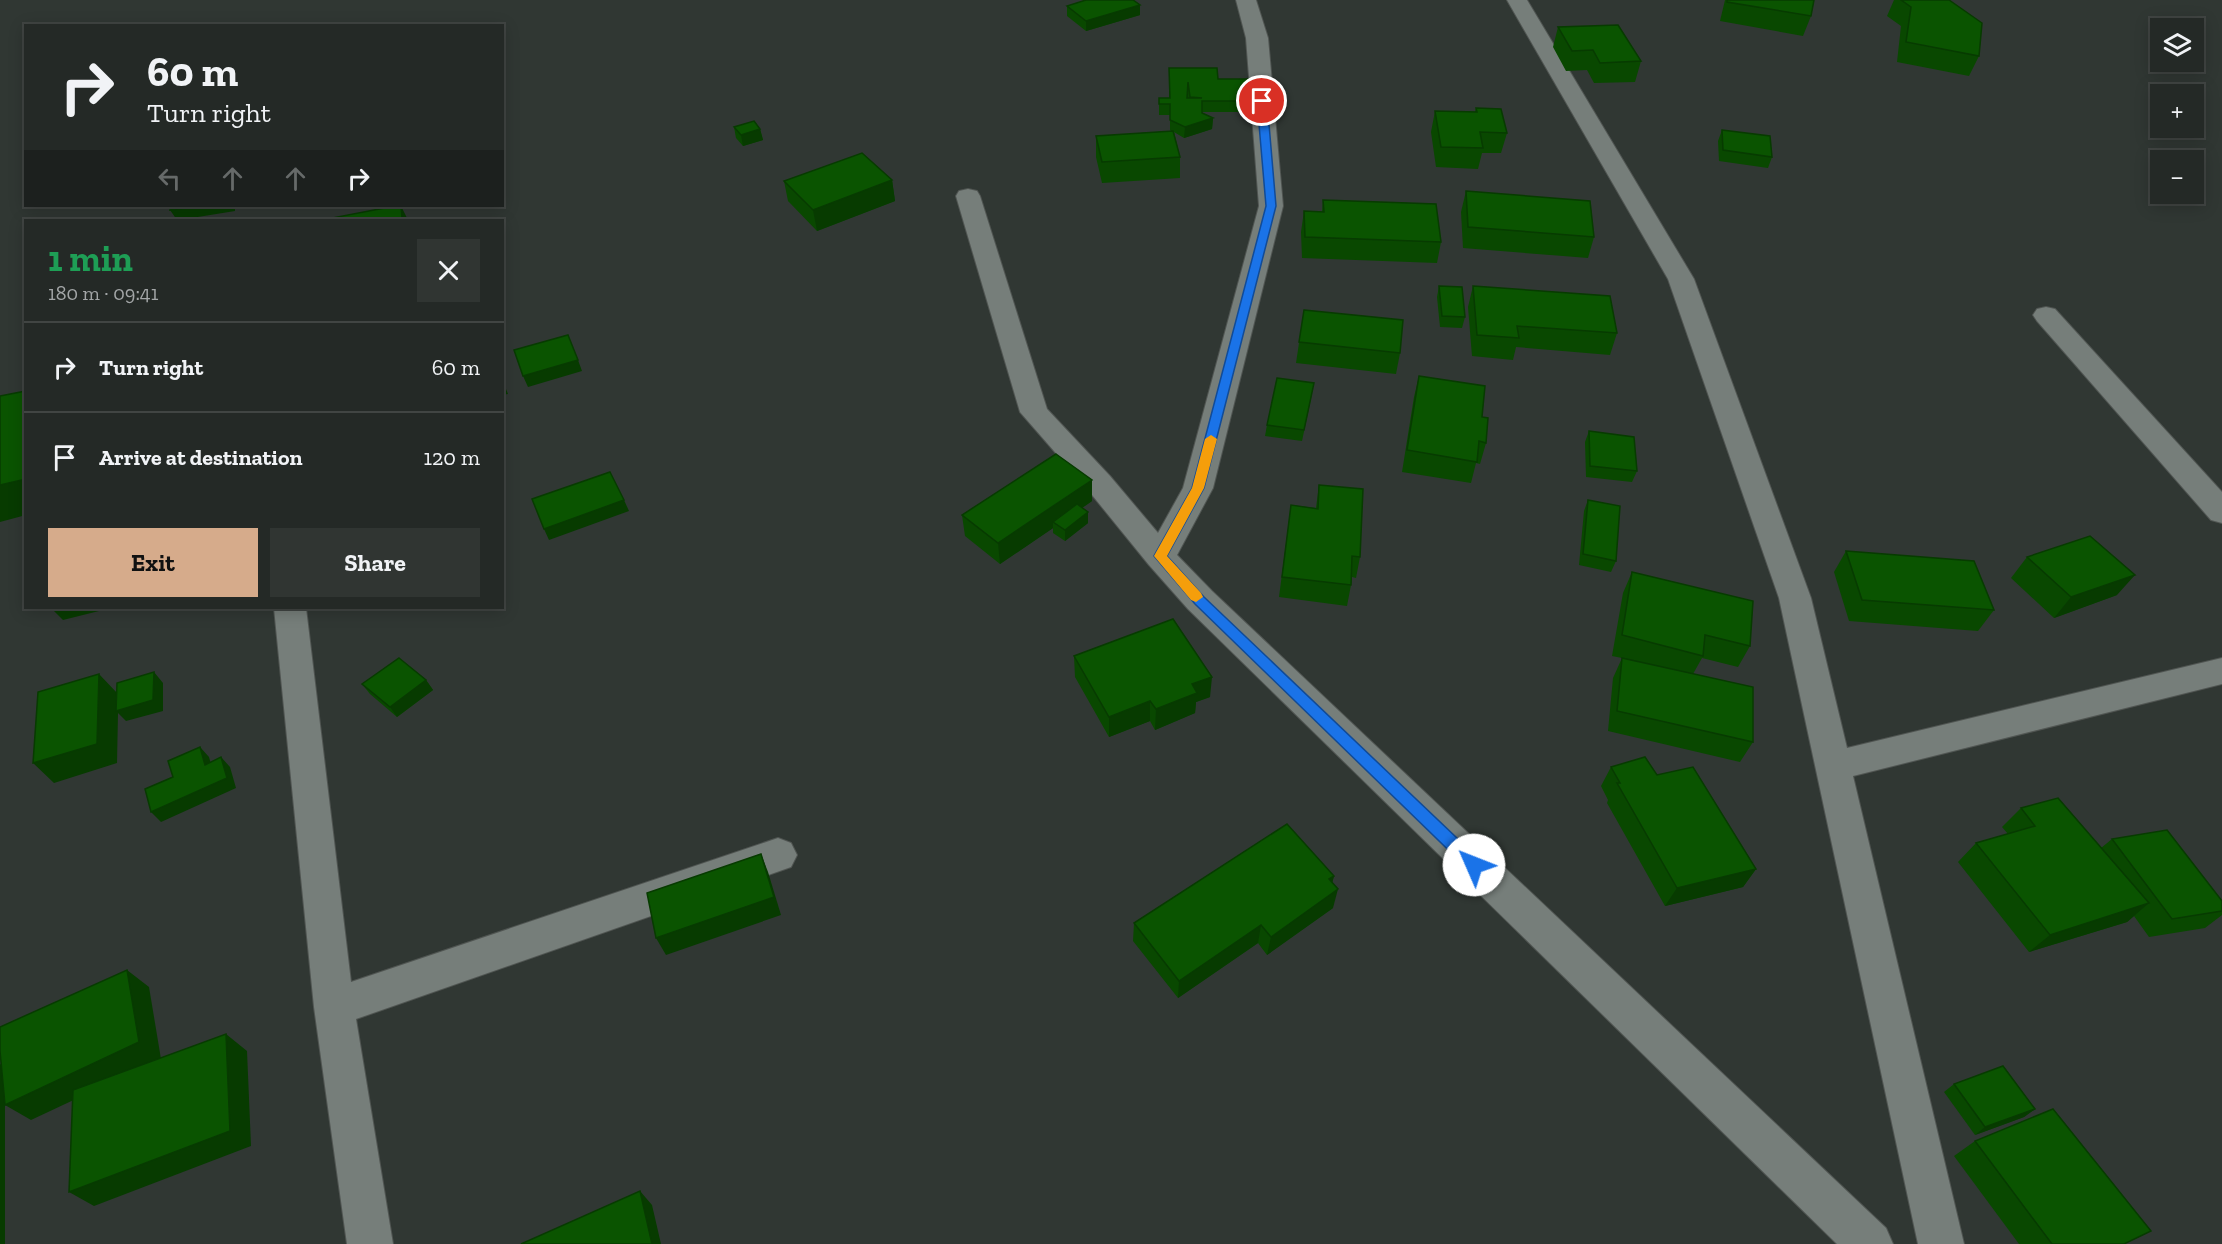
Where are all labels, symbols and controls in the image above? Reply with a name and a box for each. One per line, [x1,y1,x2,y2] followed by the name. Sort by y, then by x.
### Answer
[2150,18,2204,204] map controls
[2150,18,2204,72] button: layers
[147,46,238,97] text: 60 m
[48,48,126,126] icon: right
[1236,75,1287,126] pin
[1245,84,1278,117] icon: arrive
[2150,84,2204,138] button: +
[147,97,271,129] text: Turn right
[2150,150,2204,204] button: −
[153,162,186,195] icon: left
[216,162,249,195] icon: ahead
[279,162,312,195] icon: ahead
[342,162,375,195] icon: right
[48,237,133,280] text: 1 min
[417,239,480,302] button: close
[48,281,158,305] text: 180 m · 09:41
[48,351,81,384] icon: right
[99,354,203,381] text: Turn right
[432,354,480,381] text: 60 m
[48,441,81,474] icon: arrive
[99,444,302,471] text: Arrive at destination
[424,444,480,471] text: 120 m
[48,528,258,597] button: Exit
[270,528,480,597] button: Share
[1442,833,1506,897] position arrow

